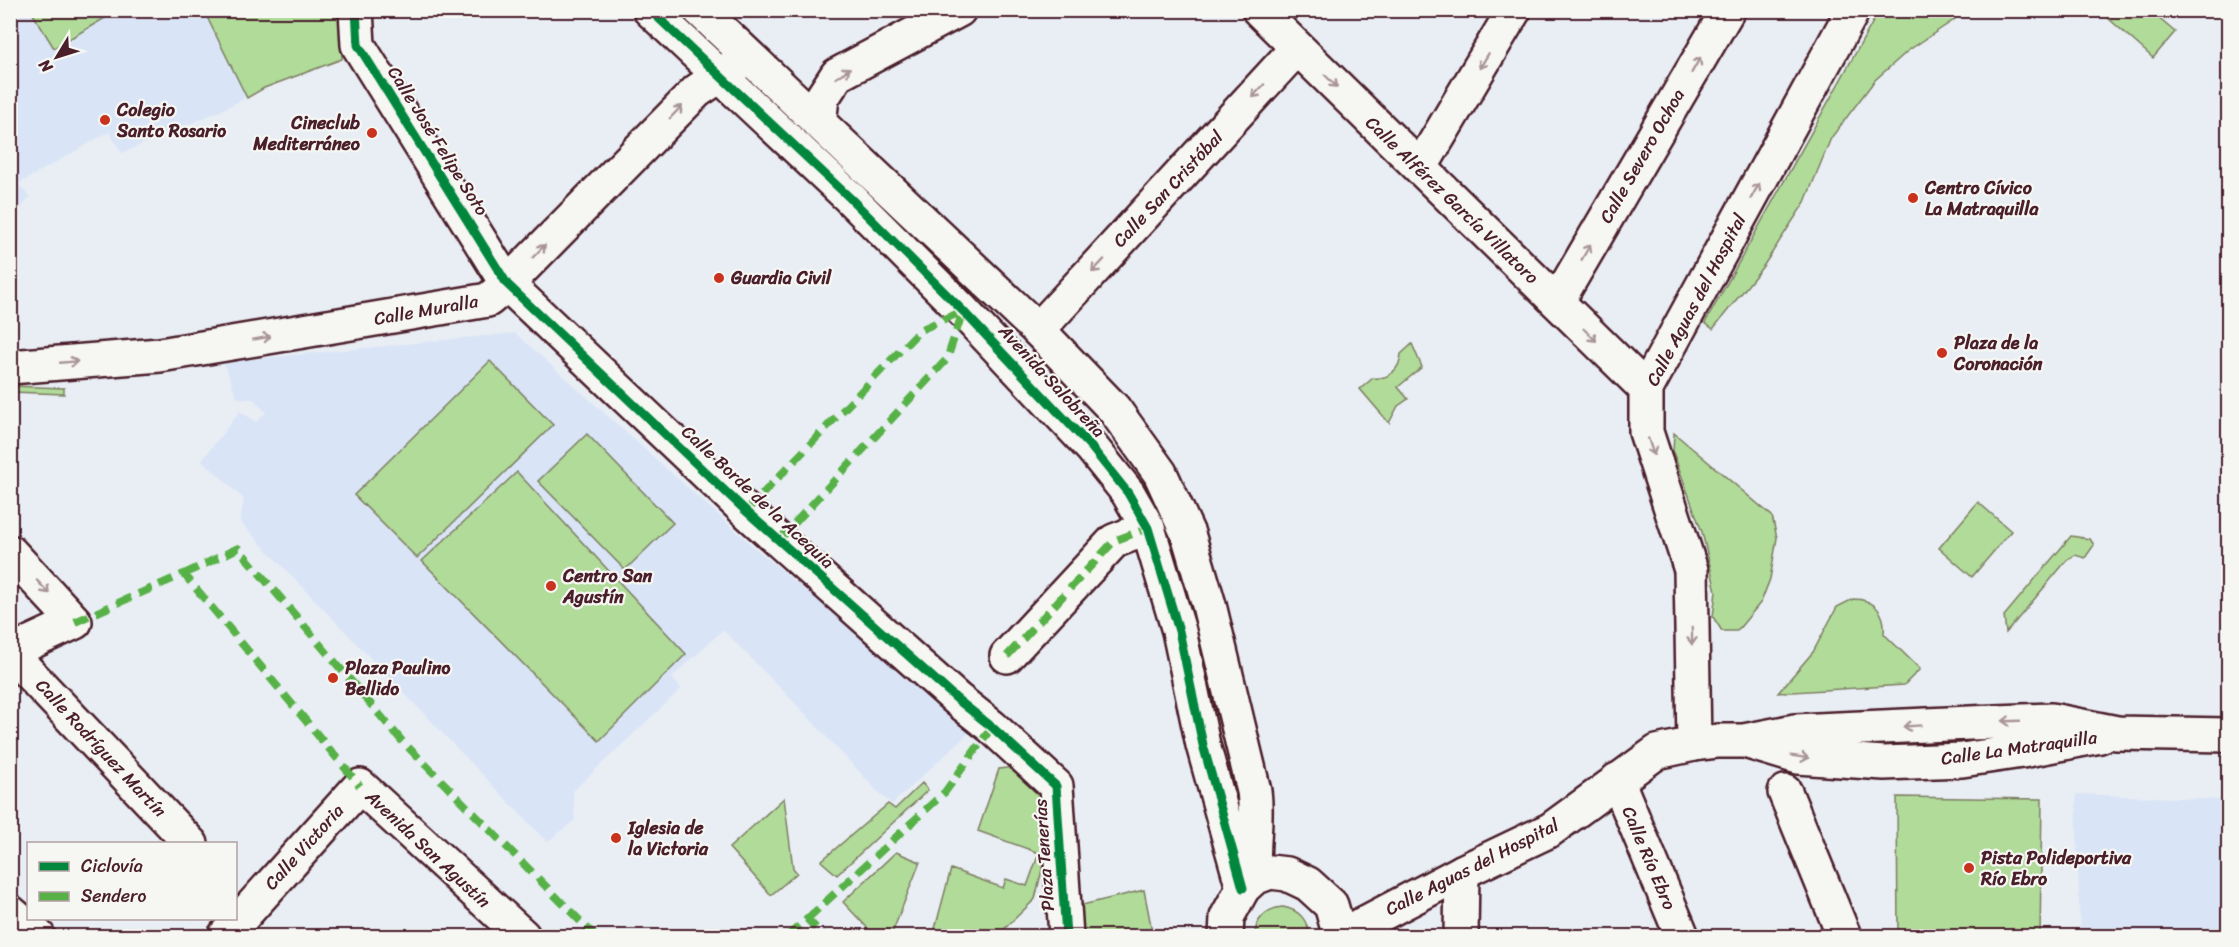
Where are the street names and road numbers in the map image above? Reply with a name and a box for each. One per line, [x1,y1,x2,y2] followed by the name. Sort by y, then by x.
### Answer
[379,60,497,222] street label: Calle José Felipe Soto
[1590,82,1694,230] street label: Calle Severo Ochoa
[1357,108,1547,292] street label: Calle Alférez García Villatoro
[1105,122,1232,255] street label: Calle San Cristóbal
[1637,207,1755,392] street label: Calle Aguas del Hospital
[371,285,482,335] street label: Calle Muralla
[990,316,1114,445] street label: Avenida Salobreña
[674,417,842,577] street label: Calle Borde de la Acequia
[28,671,175,825] street label: Calle Rodríguez Martín
[1939,721,2100,775] street label: Calle La Matraquilla
[357,781,499,916] street label: Avenida San Agustín
[256,796,352,898] street label: Calle Victoria
[1024,797,1064,912] street label: Plaza Tenerías
[1613,801,1685,915] street label: Calle Río Ebro
[1379,809,1565,925] street label: Calle Aguas del Hospital

